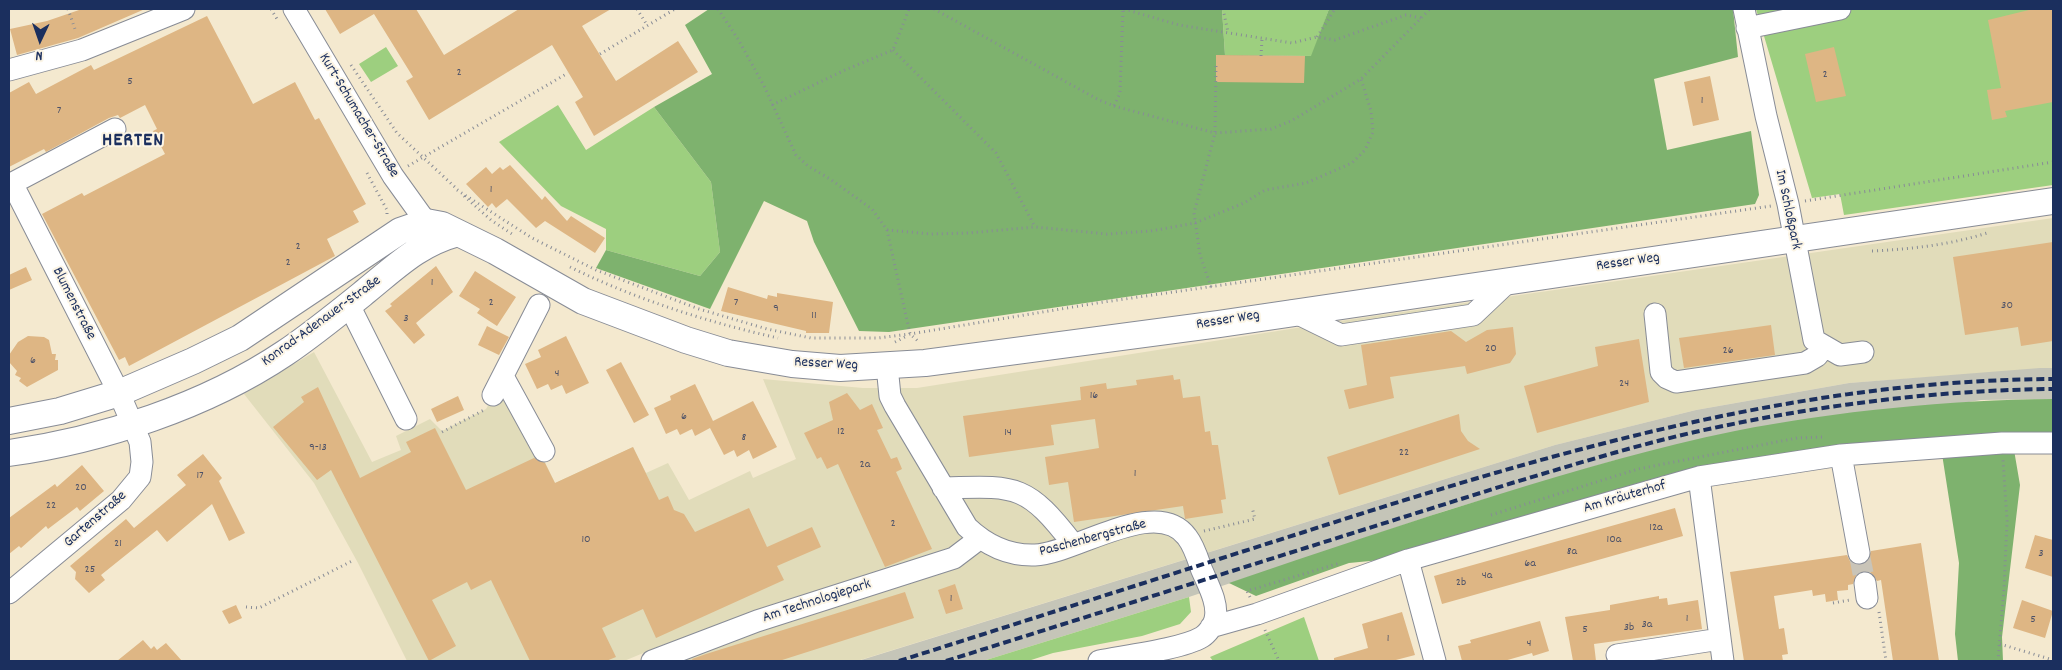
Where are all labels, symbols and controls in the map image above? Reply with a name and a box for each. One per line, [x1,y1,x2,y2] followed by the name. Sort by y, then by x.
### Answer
[15,15,65,65] north arrow
[35,45,43,65] text: N
[314,51,402,181] street label: Kurt-Schumacher-Straße
[456,66,462,80] house number: 2
[1822,68,1828,82] house number: 2
[127,75,133,89] house number: 5
[1701,94,1703,108] house number: 1
[57,104,61,118] house number: 7
[101,130,165,154] district label: HERTEN
[1770,169,1804,251] street label: Im Schloßpark
[490,183,492,197] house number: 1
[295,240,301,254] house number: 2
[1595,250,1661,276] street label: Resser Weg
[285,256,291,270] house number: 2
[47,265,99,343] street label: Blumenstraße
[259,273,385,371] street label: Konrad-Adenauer-Straße
[431,276,433,290] house number: 1
[488,296,494,310] house number: 2
[734,296,738,310] house number: 7
[2001,299,2013,313] house number: 30
[773,302,779,316] house number: 9
[1195,307,1261,335] street label: Resser Weg
[811,309,817,323] house number: 11
[403,312,409,326] house number: 3
[1485,342,1497,356] house number: 20
[1722,344,1734,358] house number: 26
[30,354,36,368] house number: 6
[794,354,858,376] street label: Resser Weg
[555,367,559,381] house number: 4
[1619,377,1629,391] house number: 24
[1090,389,1098,403] house number: 16
[681,410,687,424] house number: 6
[837,425,845,439] house number: 12
[1004,426,1012,440] house number: 14
[742,431,746,445] house number: 8
[309,441,327,455] house number: 9-13
[1399,446,1409,460] house number: 22
[860,458,870,472] house number: 2a
[1134,467,1136,481] house number: 1
[196,469,204,483] house number: 17
[1582,478,1668,518] street label: Am Kräuterhof
[75,481,87,495] house number: 20
[61,488,131,552] street label: Gartenstraße
[46,499,56,513] house number: 22
[1038,516,1148,562] street label: Paschenbergstraße
[890,517,896,531] house number: 2
[1649,521,1663,535] house number: 12a
[581,533,591,547] house number: 10
[1607,533,1621,547] house number: 10a
[114,537,122,551] house number: 21
[1567,545,1577,559] house number: 8a
[2038,547,2044,561] house number: 3
[1524,557,1536,571] house number: 6a
[85,563,95,577] house number: 25
[1482,569,1492,583] house number: 4a
[761,576,873,628] street label: Am Technologiepark
[1456,576,1466,590] house number: 2b
[950,592,952,606] house number: 1
[1686,612,1688,626] house number: 1
[2030,613,2036,627] house number: 5
[1642,618,1652,632] house number: 3a
[1624,621,1634,635] house number: 3b
[1582,623,1588,637] house number: 5
[1387,632,1389,646] house number: 1
[1527,637,1531,651] house number: 4

